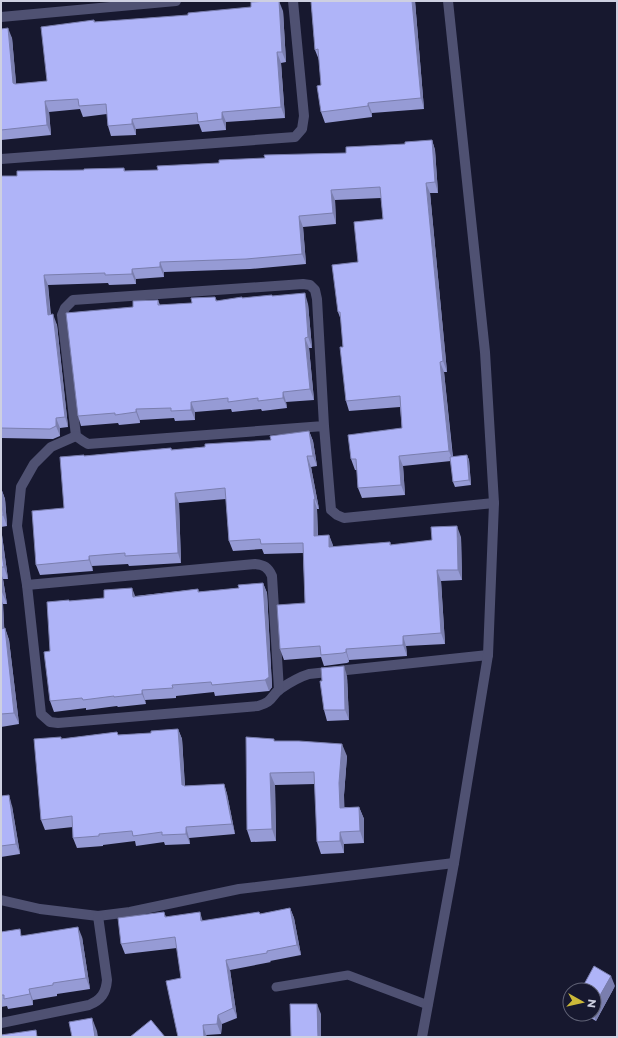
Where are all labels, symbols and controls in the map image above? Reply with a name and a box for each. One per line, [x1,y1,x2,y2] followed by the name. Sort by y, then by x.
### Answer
[562,982,602,1022] north arrow
[584,998,599,1009] text: N

